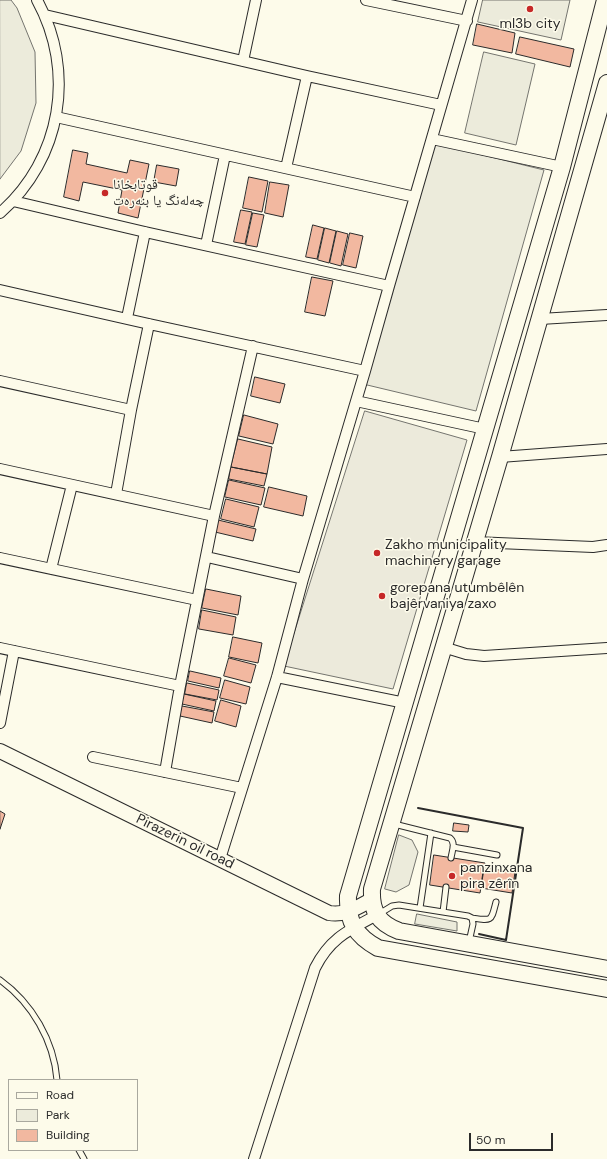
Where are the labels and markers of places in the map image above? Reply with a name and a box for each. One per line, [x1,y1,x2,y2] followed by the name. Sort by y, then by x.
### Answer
[525,4,535,14] marker: ml3b city
[500,16,560,32] place label: ml3b city
[113,177,204,210] place label: قوتابخانا چەلەنگ یا بنەرەت
[100,188,110,198] marker: قوتابخانا چەلەنگ یا بنەرەت
[385,537,507,570] place label: Zakho municipality machinery garage
[372,548,382,558] marker: Zakho municipality machinery garage
[390,580,524,612] place label: gorepana utumbêlên bajêrvaniya zaxo
[377,591,387,601] marker: gorepana utumbêlên bajêrvaniya zaxo
[460,860,532,892] place label: panzinxana pira zêrîn
[447,871,457,881] marker: panzinxana pira zêrîn

